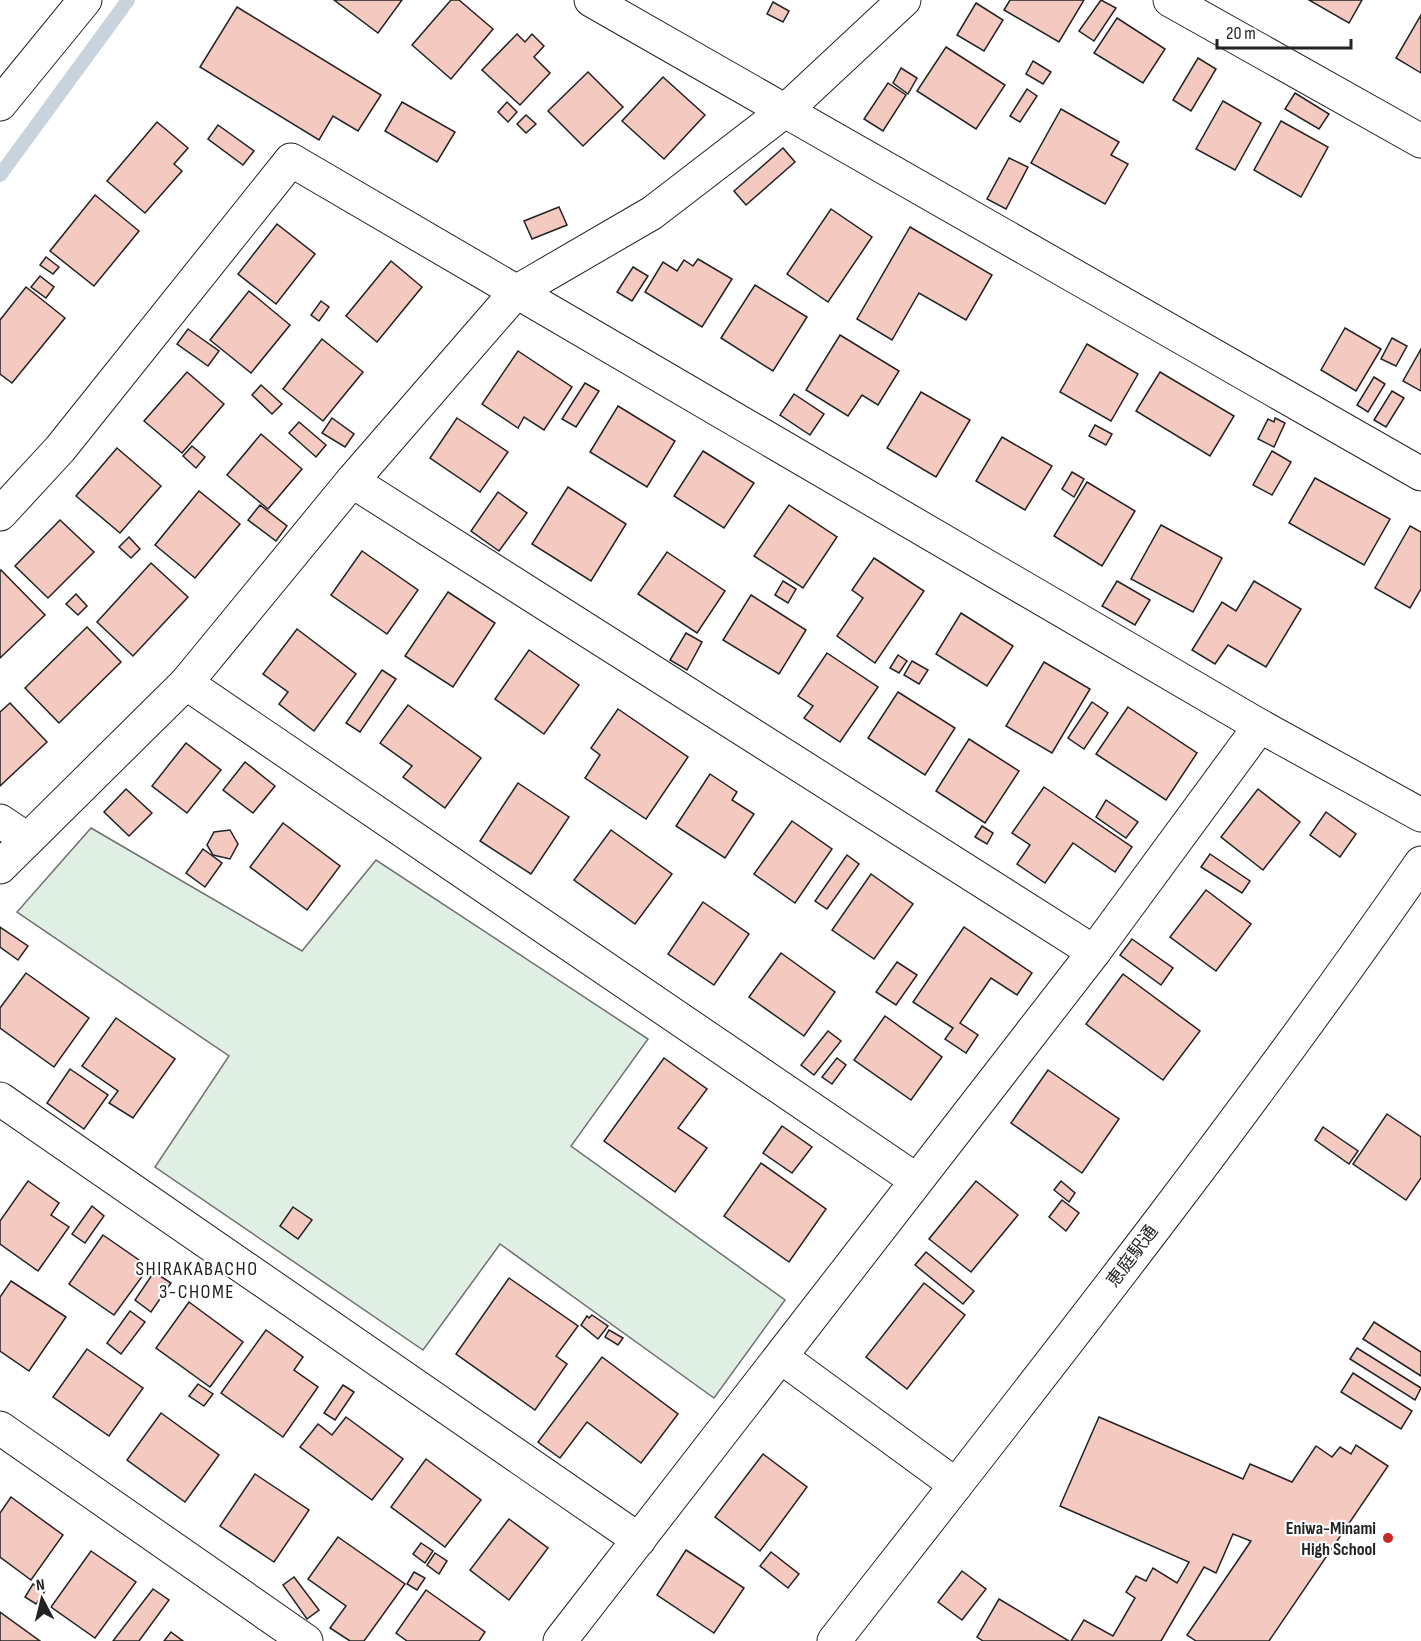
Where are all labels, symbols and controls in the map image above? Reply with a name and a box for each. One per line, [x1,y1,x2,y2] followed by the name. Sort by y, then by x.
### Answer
[1217,12,1350,50] scale bar
[1226,23,1256,44] text: 20 m
[1102,1221,1162,1291] street label: 恵庭駅通
[135,1257,259,1304] district label: SHIRAKABACHO 3-CHOME
[1286,1518,1376,1560] place label: Eniwa-Minami High School
[1381,1531,1395,1545] marker: Eniwa-Minami High School
[12,1569,72,1629] north arrow
[35,1576,46,1596] text: N

